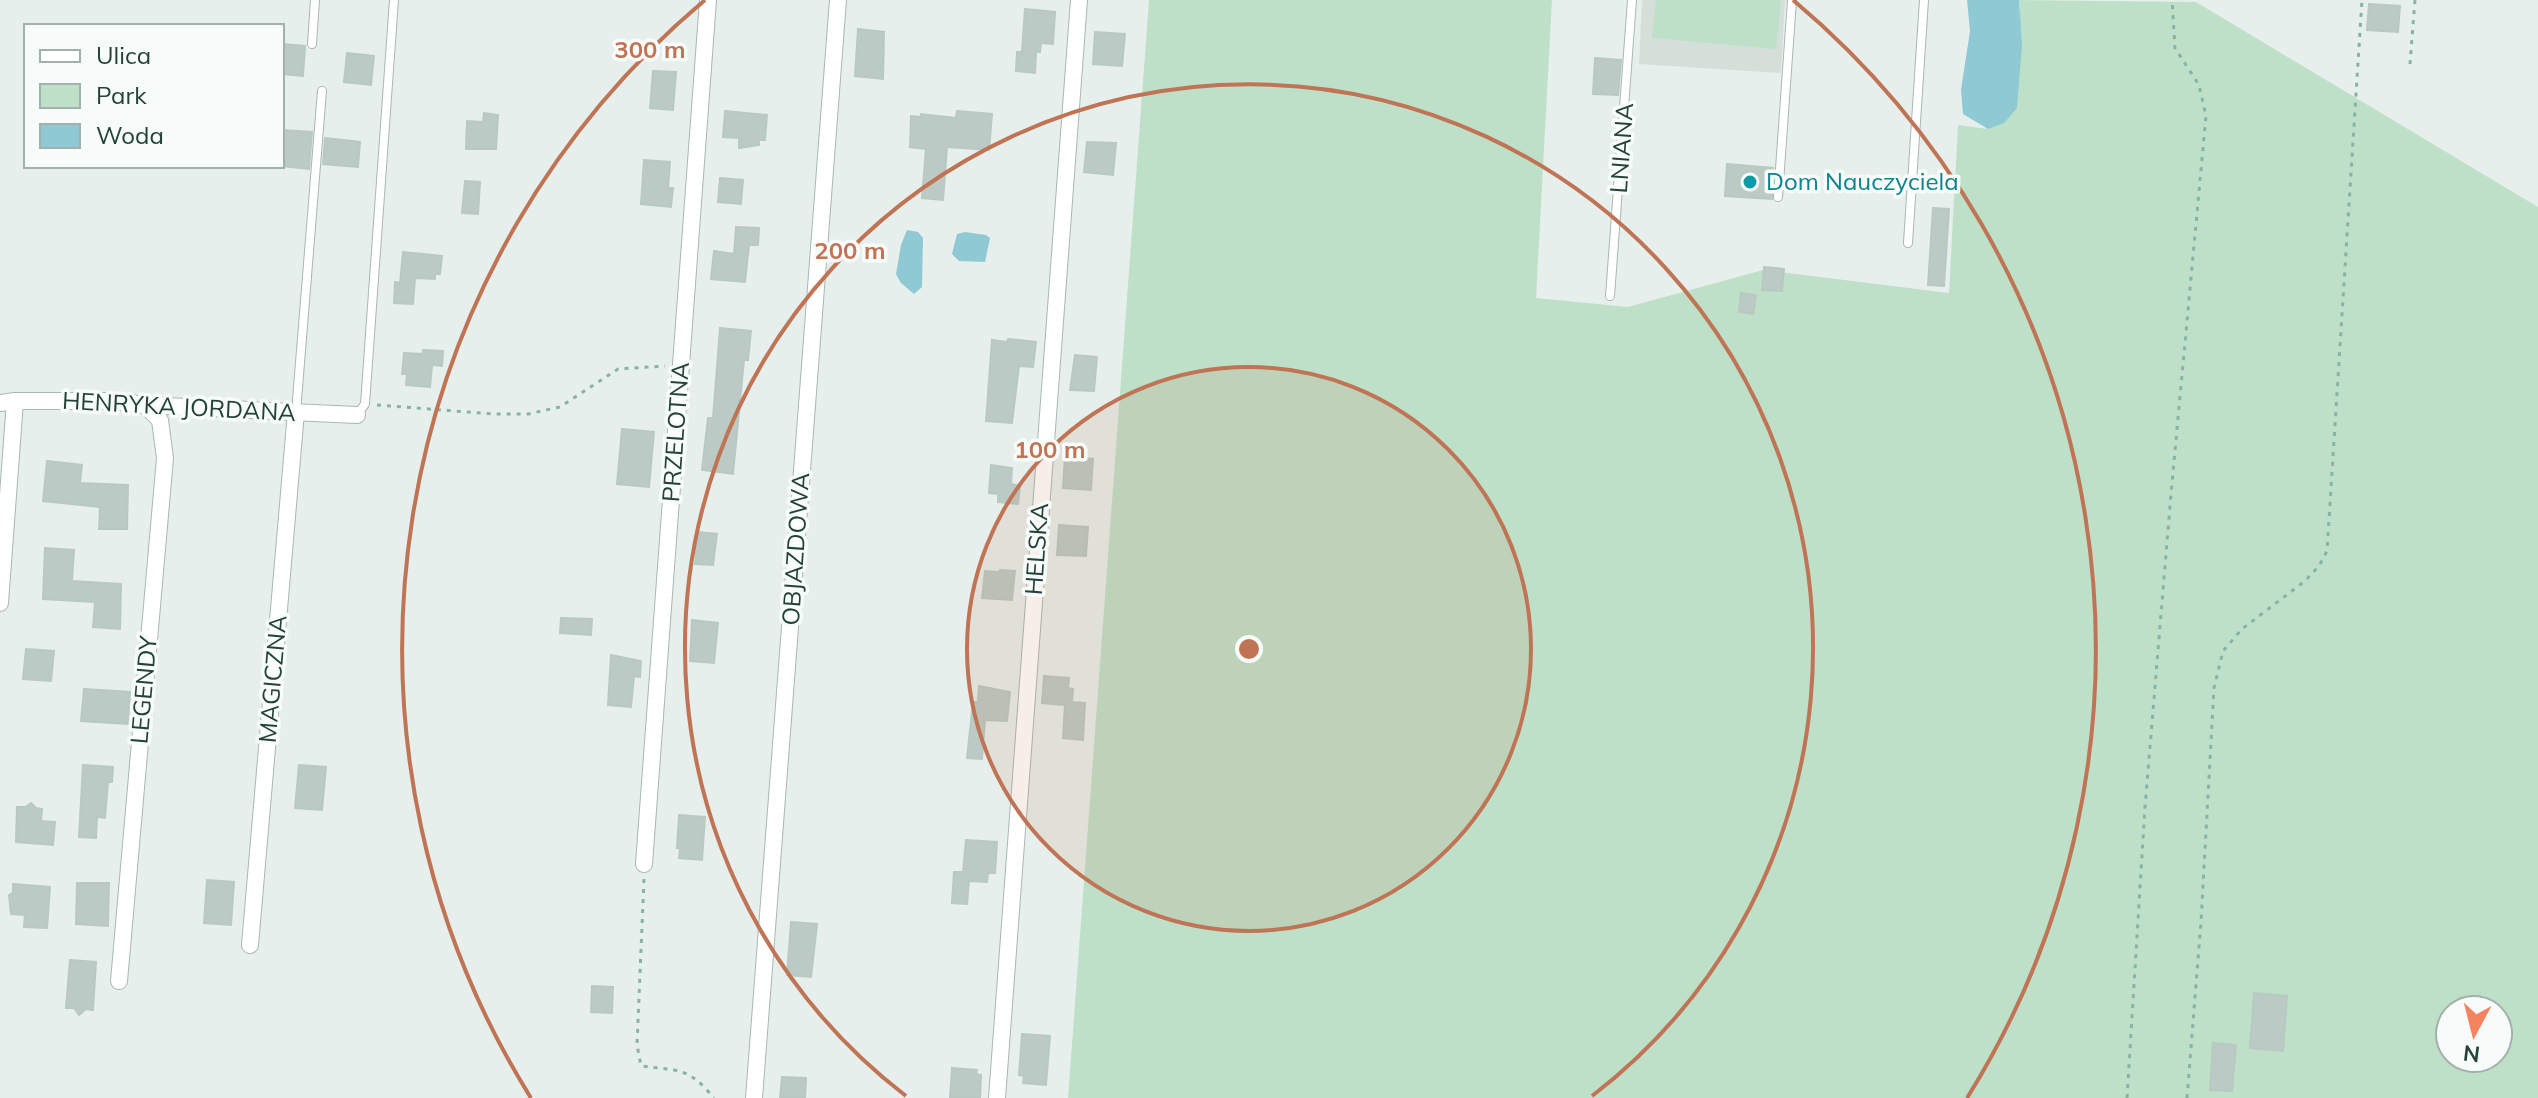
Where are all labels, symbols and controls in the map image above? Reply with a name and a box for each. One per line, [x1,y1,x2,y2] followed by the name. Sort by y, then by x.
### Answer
[24,24,284,168] legend
[614,34,686,64] text: 300 m
[96,40,151,70] text: Ulica
[96,80,147,110] text: Park
[1603,101,1639,194] street label: LNIANA
[96,120,164,150] text: Woda
[1766,166,1959,196] place label: Dom Nauczyciela
[1741,173,1759,191] marker: Dom Nauczyciela
[814,235,886,265] text: 200 m
[655,361,695,503] street label: PRZELOTNA
[61,385,297,427] street label: HENRYKA JORDANA
[1014,434,1086,464] text: 100 m
[775,471,815,626] street label: OBJAZDOWA
[1018,501,1054,596] street label: HELSKA
[251,614,293,744] street label: MAGICZNA
[123,634,163,745] street label: LEGENDY
[1235,635,1263,663] centre of rings
[2434,994,2514,1074] north arrow
[2462,1039,2482,1069] text: N

